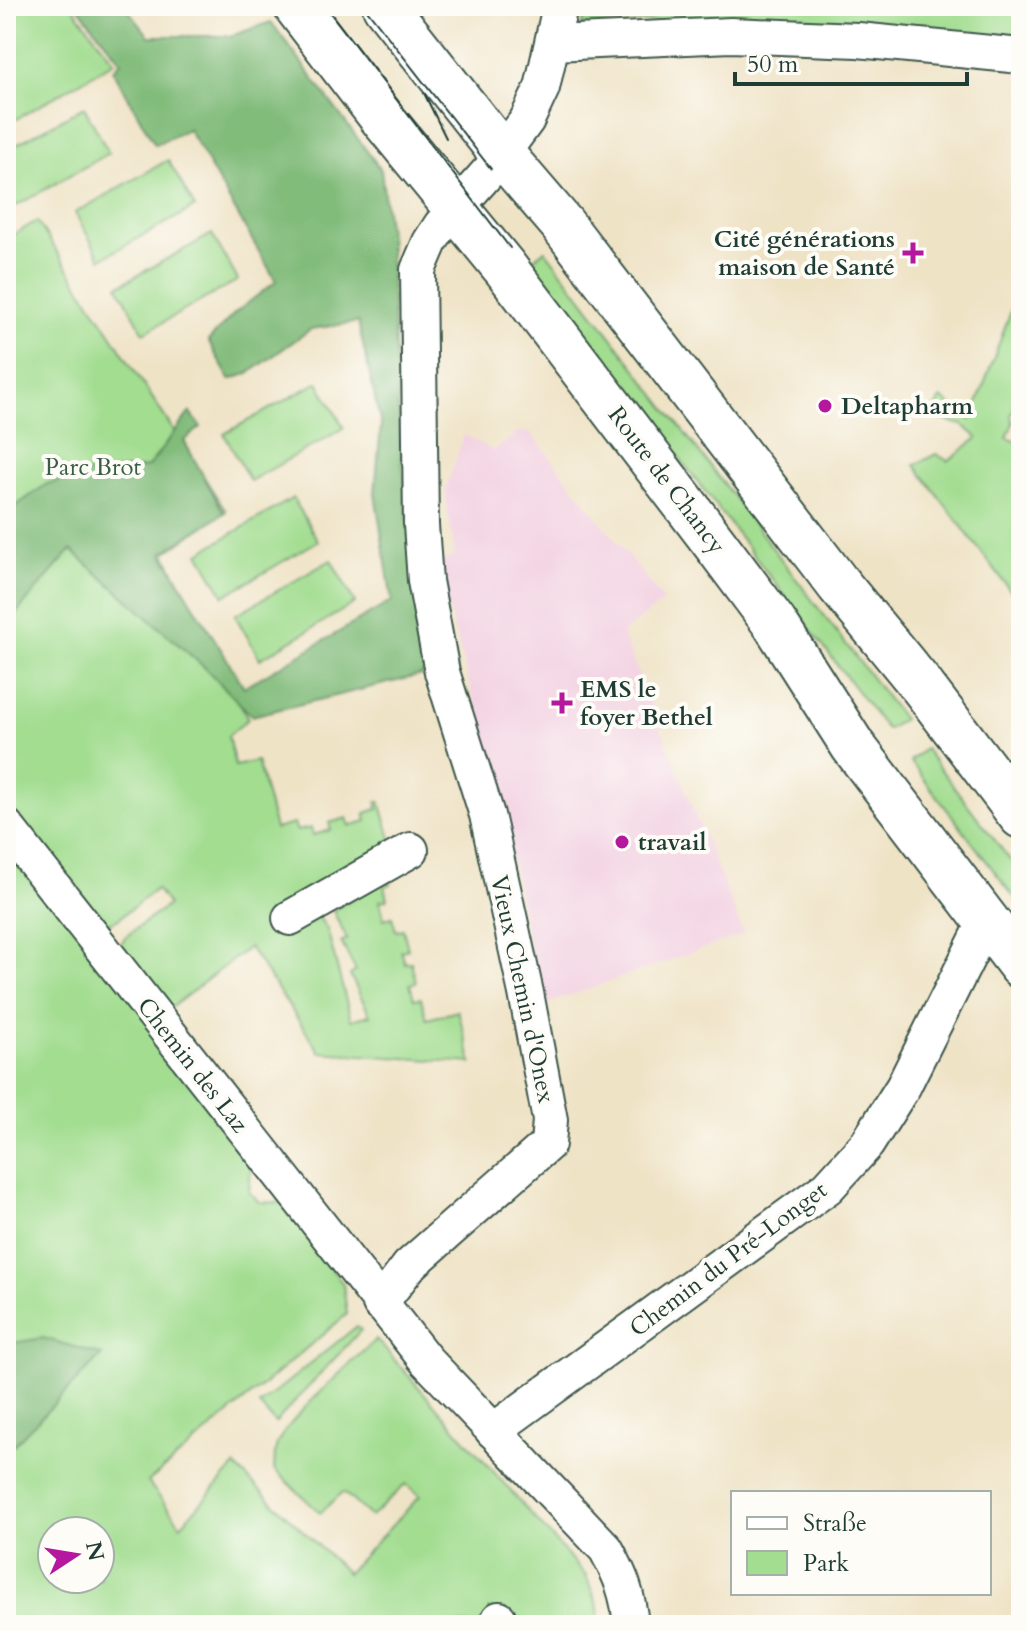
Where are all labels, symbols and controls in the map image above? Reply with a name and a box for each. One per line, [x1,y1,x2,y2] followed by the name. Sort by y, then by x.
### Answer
[735,36,967,86] scale bar
[747,48,799,81] text: 50 m
[714,223,895,284] place label: Cité générations maison de Santé
[902,242,924,264] marker: Cité générations maison de Santé
[841,390,974,423] place label: Deltapharm
[816,397,834,415] marker: Deltapharm
[600,400,733,561] street label: Route de Chancy
[45,451,142,484] park label: Parc Brot
[580,673,713,734] place label: EMS le foyer Bethel
[551,692,573,714] marker: EMS le foyer Bethel
[638,826,707,859] place label: travail
[613,833,631,851] marker: travail
[482,872,563,1106] street label: Vieux Chemin d'Onex
[129,991,256,1140] street label: Chemin des Laz
[623,1174,834,1345] street label: Chemin du Pré-Longet
[731,1491,991,1595] legend
[803,1507,867,1540] text: Straße
[36,1515,116,1595] north arrow
[78,1539,111,1564] text: N
[803,1547,849,1580] text: Park

